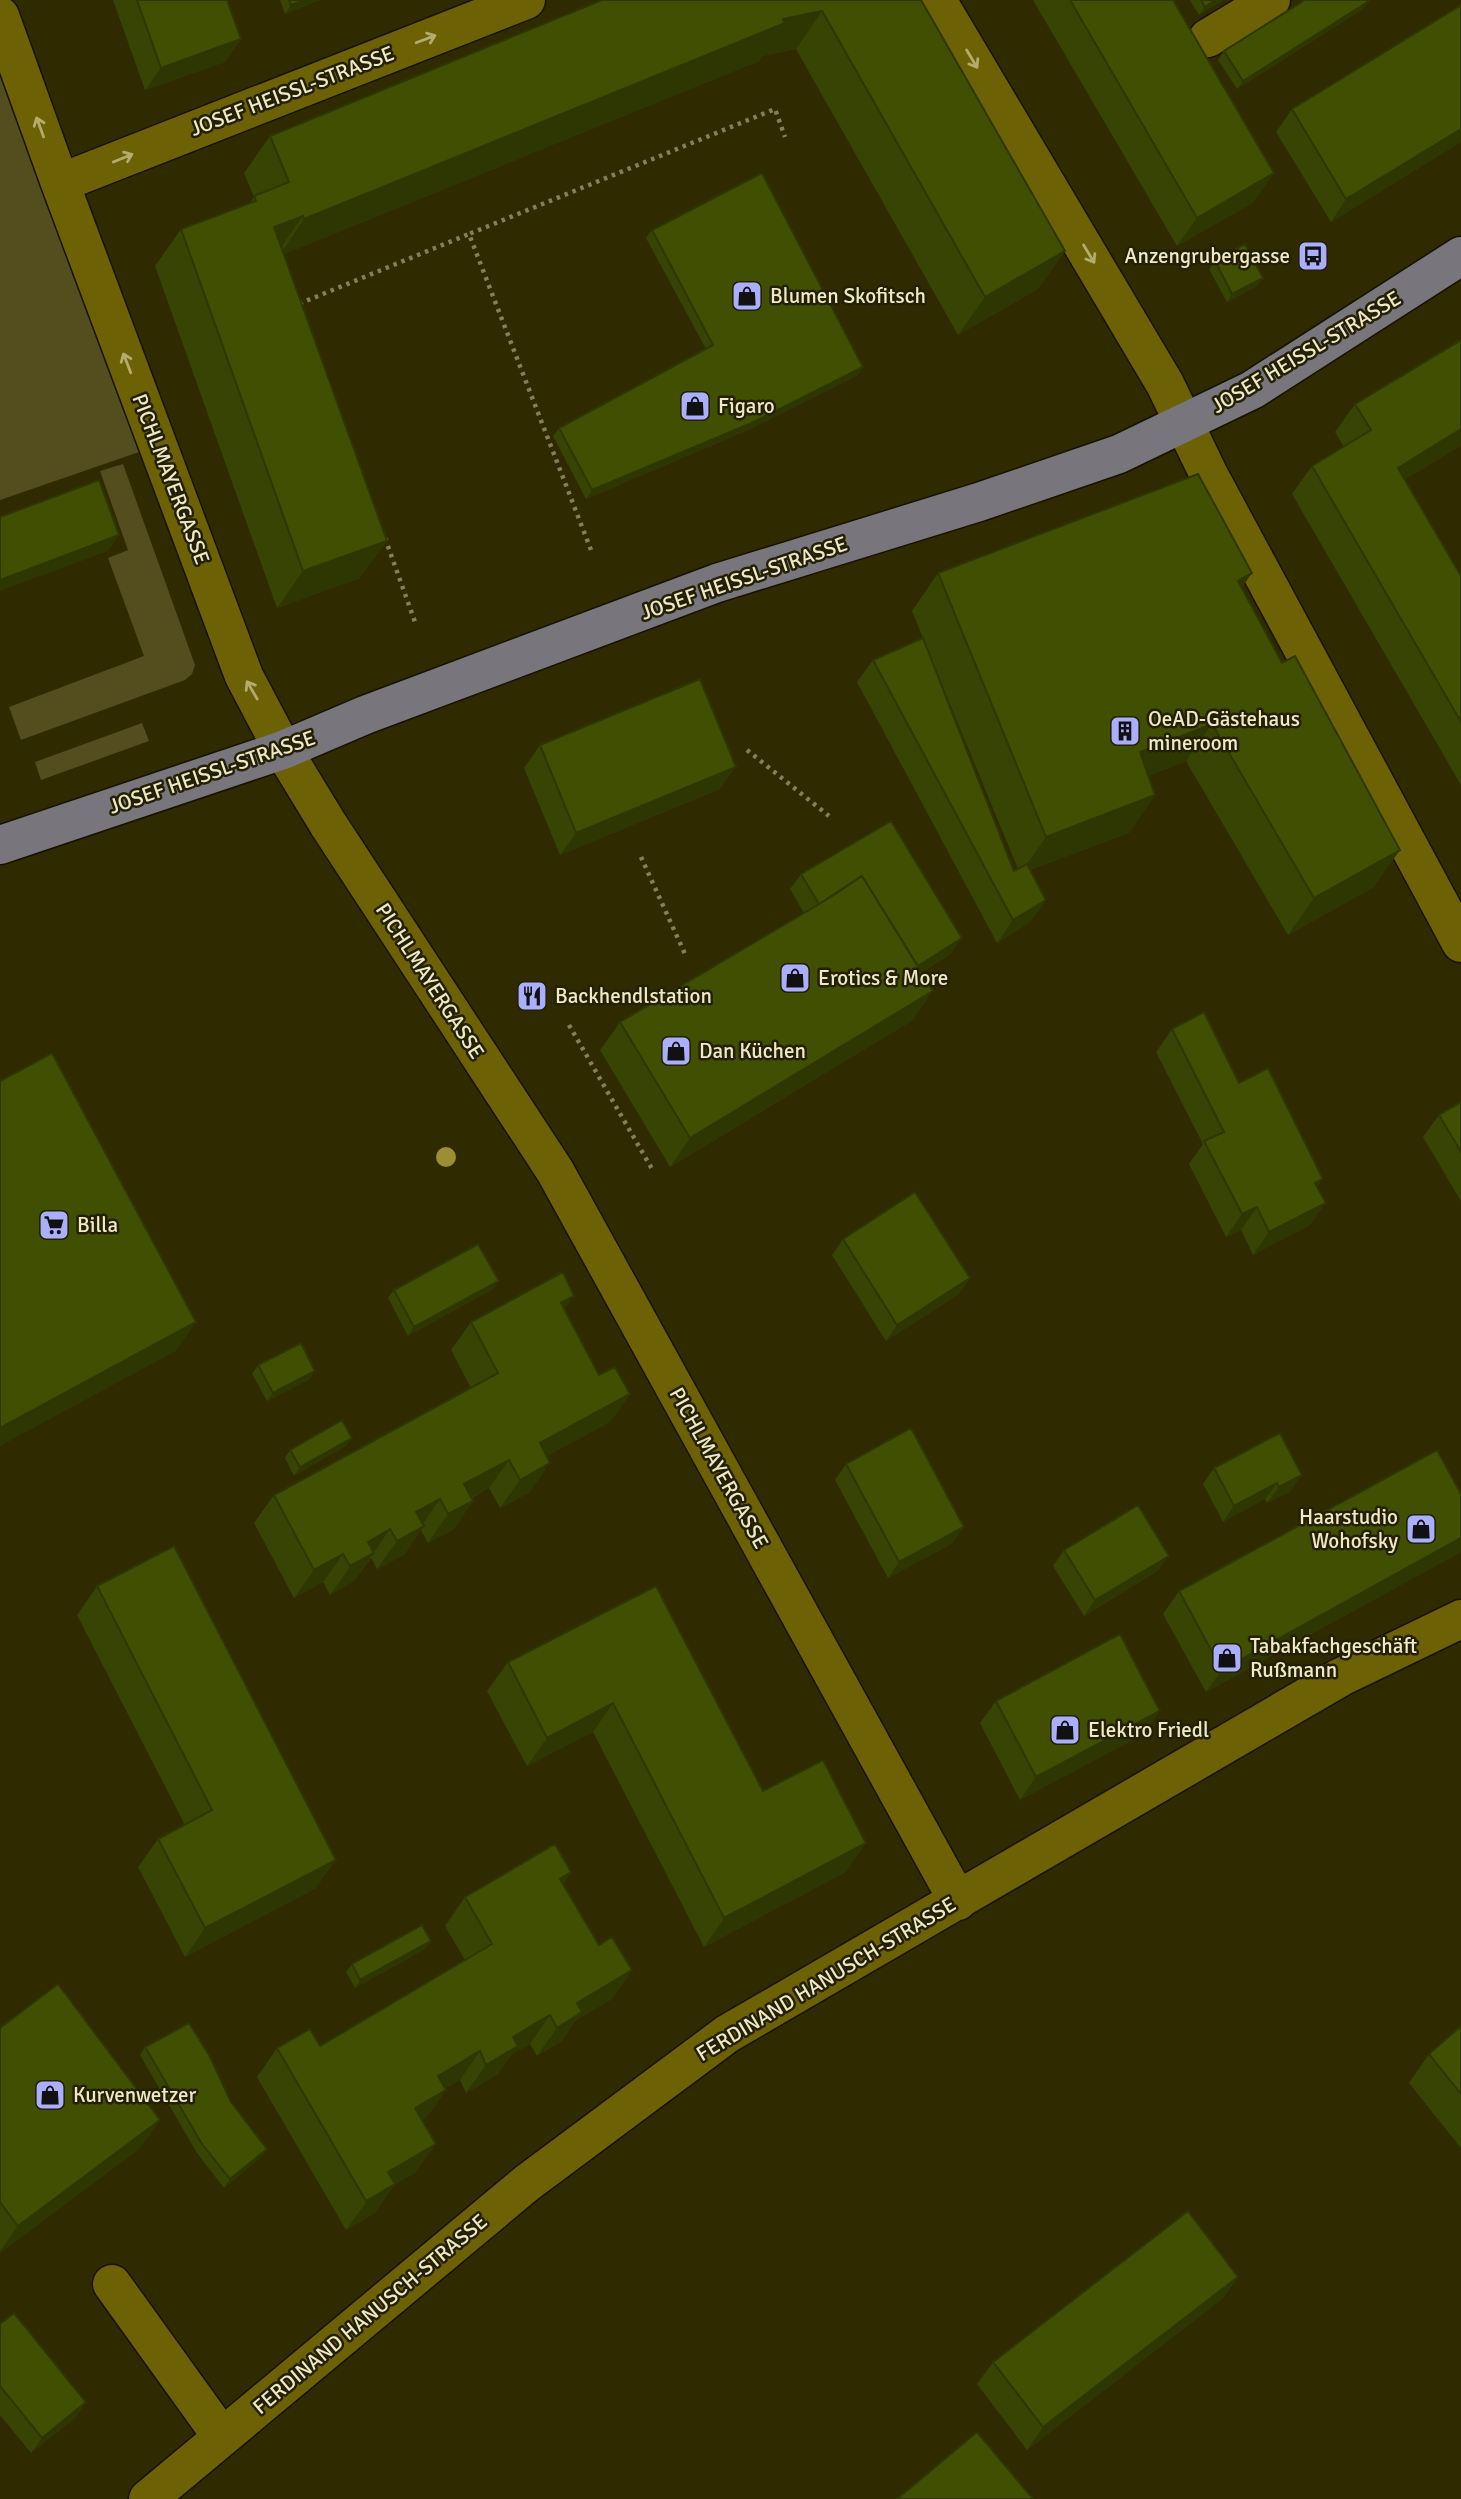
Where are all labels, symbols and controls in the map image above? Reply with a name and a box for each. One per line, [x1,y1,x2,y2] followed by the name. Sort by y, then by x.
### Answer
[415,31,436,44] one-way arrow
[186,40,398,142] street label: JOSEF HEISSL-STRASSE
[965,48,979,68] one-way arrow
[32,116,45,138] one-way arrow
[112,150,133,163] one-way arrow
[1296,239,1330,273] bus stop icon: Anzengrubergasse
[1125,243,1290,269] place label: Anzengrubergasse
[1082,244,1096,264] one-way arrow
[730,279,764,313] shop icon: Blumen Skofitsch
[770,283,926,309] place label: Blumen Skofitsch
[1206,285,1406,419] street label: JOSEF HEISSL-STRASSE
[120,352,132,374] one-way arrow
[678,389,712,423] shop icon: Figaro
[126,390,216,568] street label: PICHLMAYERGASSE
[718,393,775,419] place label: Figaro
[637,530,851,626] street label: JOSEF HEISSL-STRASSE
[245,680,259,700] one-way arrow
[1148,706,1300,756] place label: OeAD-Gästehaus mineroom
[1108,714,1142,748] building icon: OeAD-Gästehaus mineroom
[105,724,319,820] street label: JOSEF HEISSL-STRASSE
[370,898,490,1064] street label: PICHLMAYERGASSE
[778,961,812,995] shop icon: Erotics & More
[818,965,948,991] place label: Erotics & More
[515,979,549,1013] restaurant icon: Backhendlstation
[555,983,712,1009] place label: Backhendlstation
[659,1034,693,1068] shop icon: Dan Küchen
[699,1038,806,1064] place label: Dan Küchen
[37,1208,71,1242] supermarket icon: Billa
[77,1212,118,1238] place label: Billa
[664,1383,774,1553] street label: PICHLMAYERGASSE
[1299,1504,1398,1554] place label: Haarstudio Wohofsky
[1404,1512,1438,1546] shop icon: Haarstudio Wohofsky
[1250,1633,1417,1683] place label: Tabakfachgeschäft Rußmann
[1210,1641,1244,1675] shop icon: Tabakfachgeschäft Rußmann
[1048,1713,1082,1747] shop icon: Elektro Friedl
[1088,1717,1209,1743] place label: Elektro Friedl
[692,1891,960,2067] street label: FERDINAND HANUSCH-STRASSE
[33,2078,67,2112] shop icon: Kurvenwetzer
[73,2082,197,2108] place label: Kurvenwetzer
[247,2208,493,2420] street label: FERDINAND HANUSCH-STRASSE

